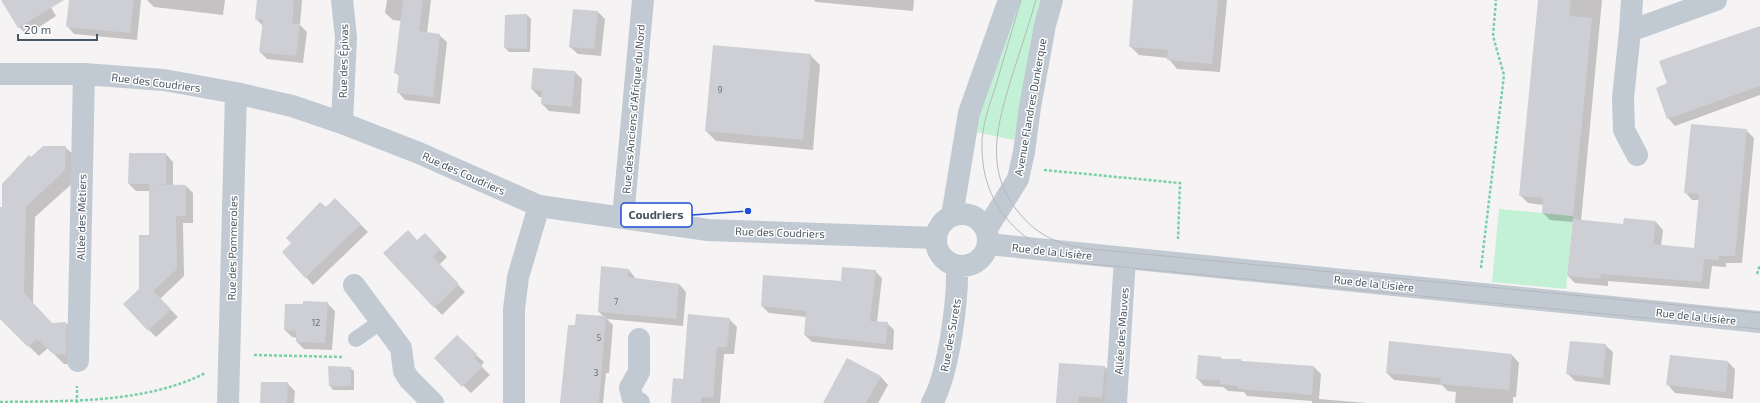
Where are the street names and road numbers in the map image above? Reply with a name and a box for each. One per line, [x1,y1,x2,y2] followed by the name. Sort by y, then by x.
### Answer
[336,23,350,98] street label: Rue des Épivas
[619,24,647,194] street label: Rue des Anciens d'Afrique du Nord
[1011,37,1049,177] street label: Avenue Flandres Dunkerque
[111,70,202,94] street label: Rue des Coudriers
[420,149,508,197] street label: Rue des Coudriers
[74,173,88,260] street label: Allée des Métiers
[225,195,239,301] street label: Rue des Pommeroles
[735,224,826,240] street label: Rue des Coudriers
[1011,240,1093,262] street label: Rue de la Lisière
[1333,272,1415,294] street label: Rue de la Lisière
[1111,287,1131,375] street label: Allée des Mauves
[937,297,963,373] street label: Rue des Surets
[1655,305,1737,327] street label: Rue de la Lisière

